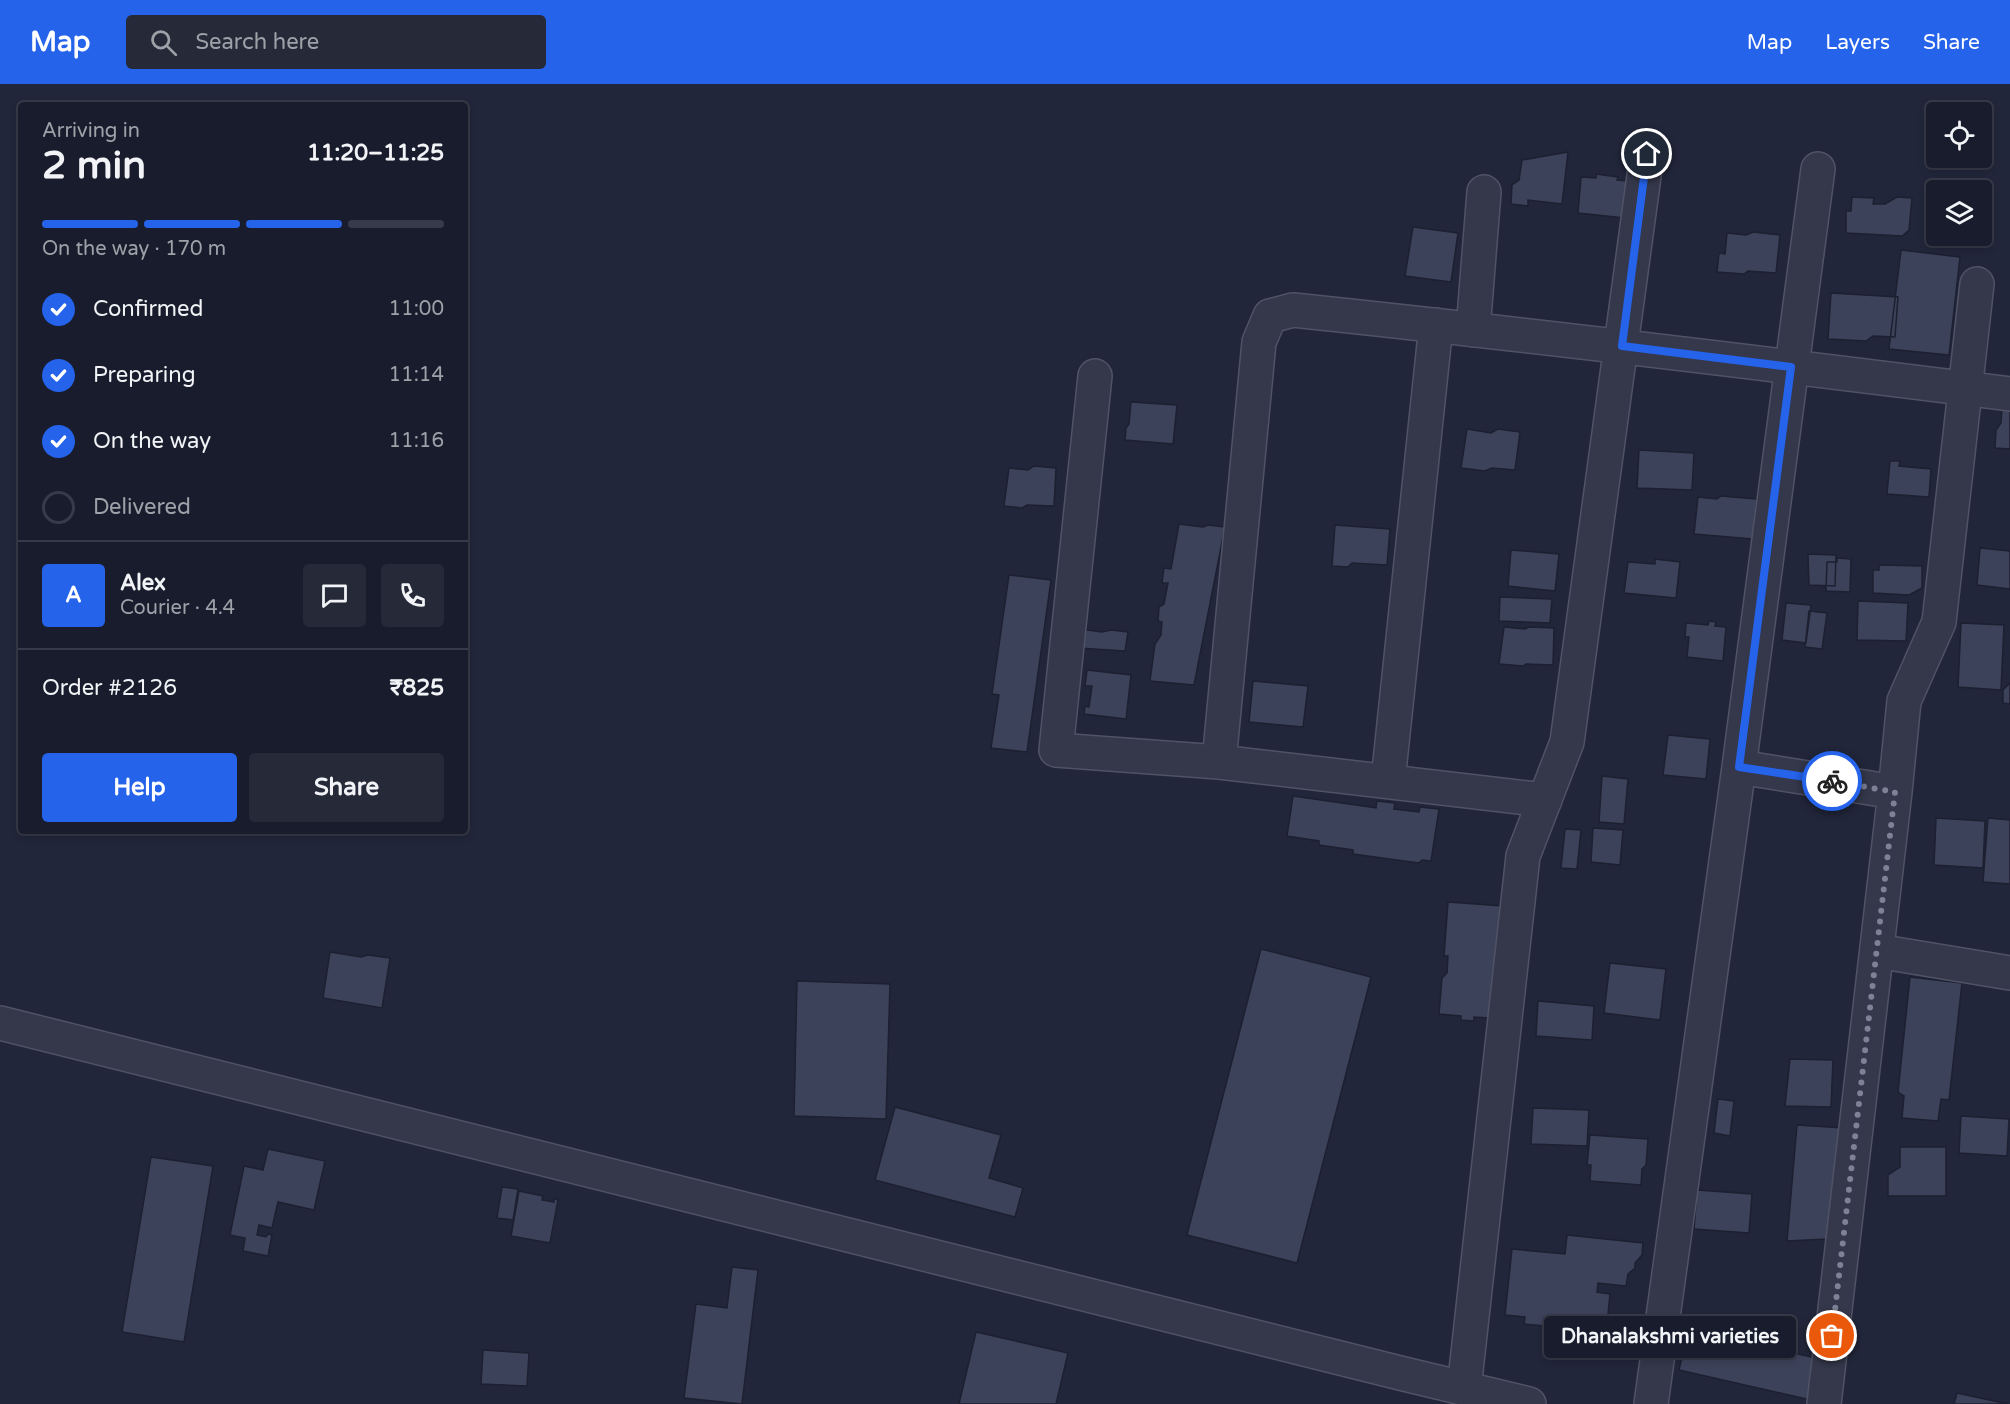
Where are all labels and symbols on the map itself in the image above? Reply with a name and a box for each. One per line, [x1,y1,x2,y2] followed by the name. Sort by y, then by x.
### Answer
[1621,128,1672,179] pin
[1802,751,1862,811] courier
[1806,1310,1857,1361] pin
[1544,1315,1796,1357] callout: Dhanalakshmi varieties

